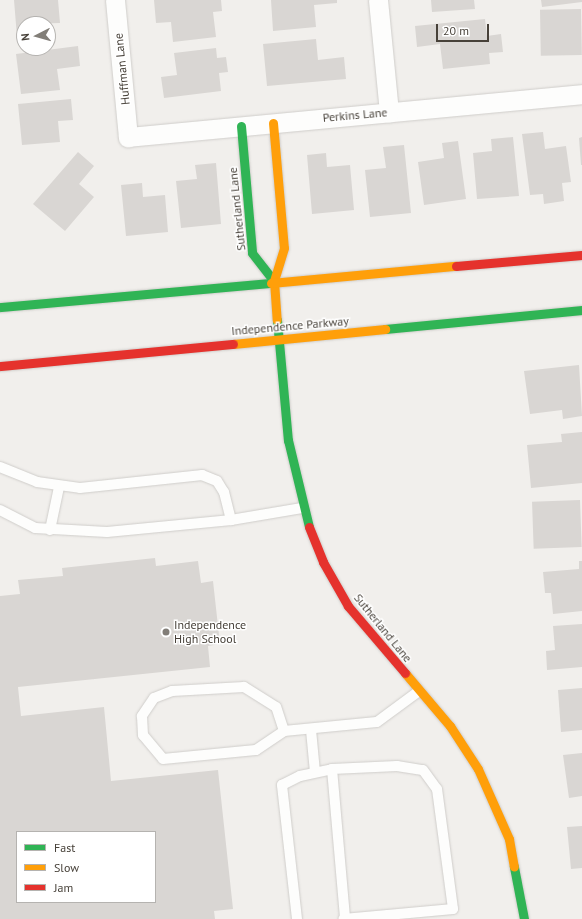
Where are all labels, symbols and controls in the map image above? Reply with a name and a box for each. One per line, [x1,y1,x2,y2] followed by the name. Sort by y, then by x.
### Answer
[16,16,56,56] north arrow
[438,16,491,42] scale bar
[443,23,469,38] text: 20 m
[111,32,133,106] street label: Huffman Lane
[18,33,32,41] text: N
[322,105,388,125] street label: Perkins Lane
[225,167,249,251] street label: Sutherland Lane
[231,314,349,338] street label: Independence Parkway
[351,591,415,665] street label: Sutherland Lane
[174,618,246,646] place label: Independence High School
[161,627,171,637] marker: Independence High School
[16,831,156,903] legend
[54,840,75,855] text: Fast
[54,860,79,875] text: Slow
[54,880,73,895] text: Jam

